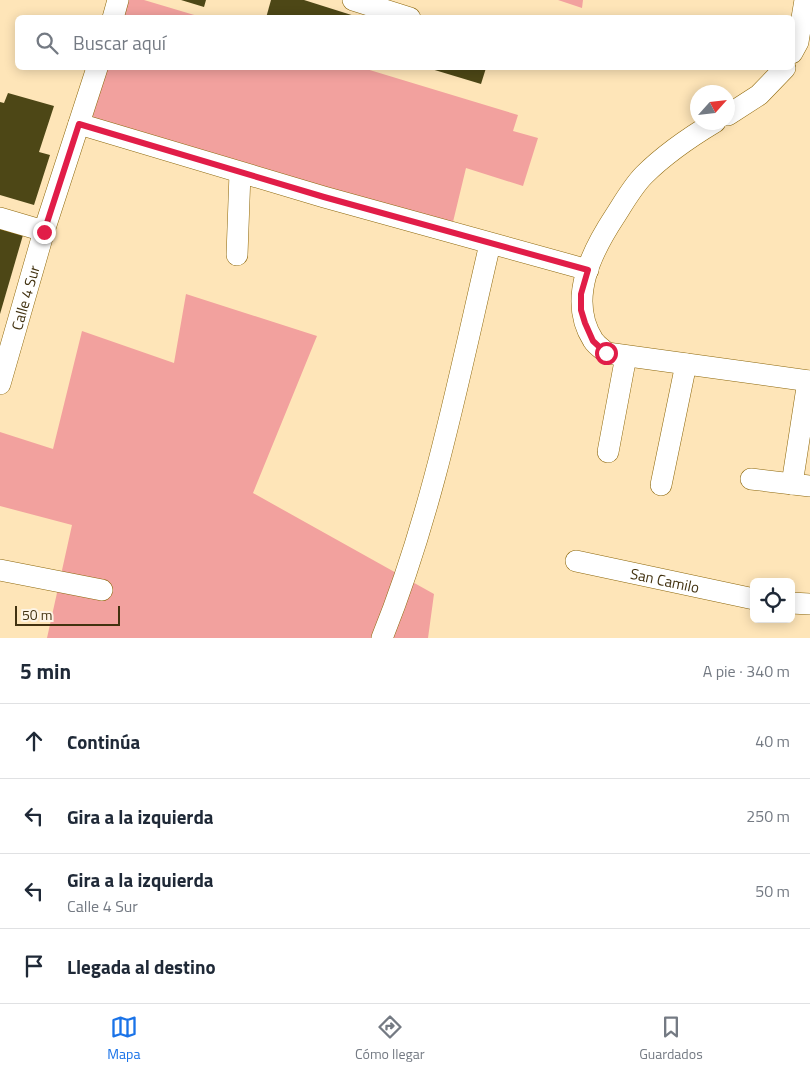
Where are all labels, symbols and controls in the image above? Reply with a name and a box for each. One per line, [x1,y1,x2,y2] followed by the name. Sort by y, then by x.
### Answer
[15,15,795,70] search box
[73,28,166,57] text: Buscar aquí
[33,29,61,57] icon: search
[690,85,735,130] north arrow
[33,221,56,244] route end
[5,262,45,333] street label: Calle 4 Sur
[595,342,618,365] route start
[628,561,702,599] street label: San Camilo
[750,578,795,623] map controls
[750,578,795,623] button: locate
[15,603,120,626] scale bar
[22,604,52,625] text: 50 m
[20,655,71,687] text: 5 min
[703,659,790,683] text: A pie · 340 m
[20,727,48,755] icon: ahead
[67,727,140,756] text: Continúa
[755,729,790,753] text: 40 m
[20,802,48,830] icon: left
[67,802,214,831] text: Gira a la izquierda
[746,804,790,828] text: 250 m
[67,865,214,894] text: Gira a la izquierda
[20,877,48,905] icon: left
[755,879,790,903] text: 50 m
[67,894,138,918] text: Calle 4 Sur
[20,952,48,980] icon: arrive
[67,952,216,981] text: Llegada al destino
[107,1013,140,1064] tab: Mapa
[355,1013,425,1064] tab: Cómo llegar
[639,1013,703,1064] tab: Guardados

